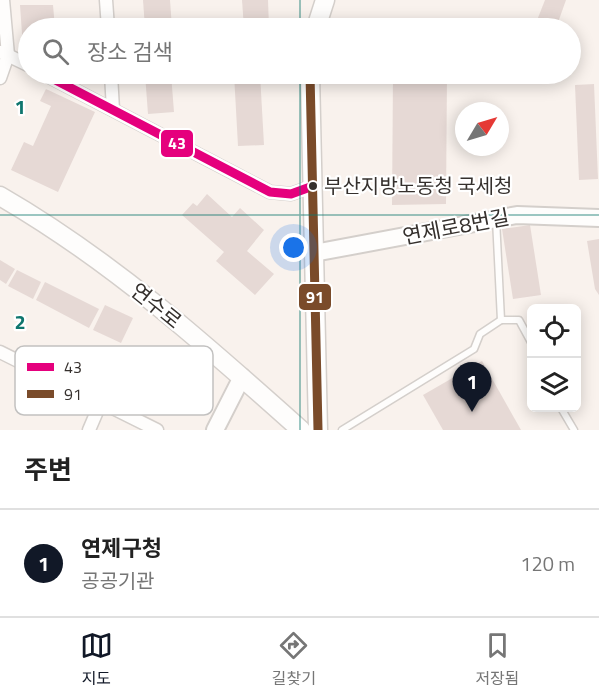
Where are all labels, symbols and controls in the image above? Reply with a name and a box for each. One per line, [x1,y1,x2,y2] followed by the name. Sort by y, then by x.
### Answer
[18,18,581,84] search box
[39,35,72,68] icon: search
[87,35,173,69] text: 장소 검색
[14,91,26,122] text: 1
[455,102,509,156] north arrow
[160,129,194,158] line badge: 43
[168,131,186,155] text: 43
[324,170,512,201] place label: 부산지방노동청 국세청
[307,180,319,192] marker: 부산지방노동청 국세청
[400,200,512,252] street label: 연제로8번길
[279,233,308,262] your location
[124,275,189,336] street label: 연수로
[298,283,332,311] line badge: 91
[306,285,324,309] text: 91
[527,304,581,412] map controls
[527,304,581,358] button: locate
[14,306,26,337] text: 2
[15,346,213,415] legend
[64,355,82,379] text: 43
[527,358,581,412] button: layers
[452,362,492,412] pin: 1
[64,382,82,406] text: 91
[24,450,72,489] text: 주변
[81,531,162,565] text: 연제구청
[38,548,49,579] text: 1
[520,548,575,579] text: 120 m
[81,565,155,596] text: 공공기관
[80,629,113,690] tab: 지도
[272,629,316,690] tab: 길찾기
[475,629,519,690] tab: 저장됨

